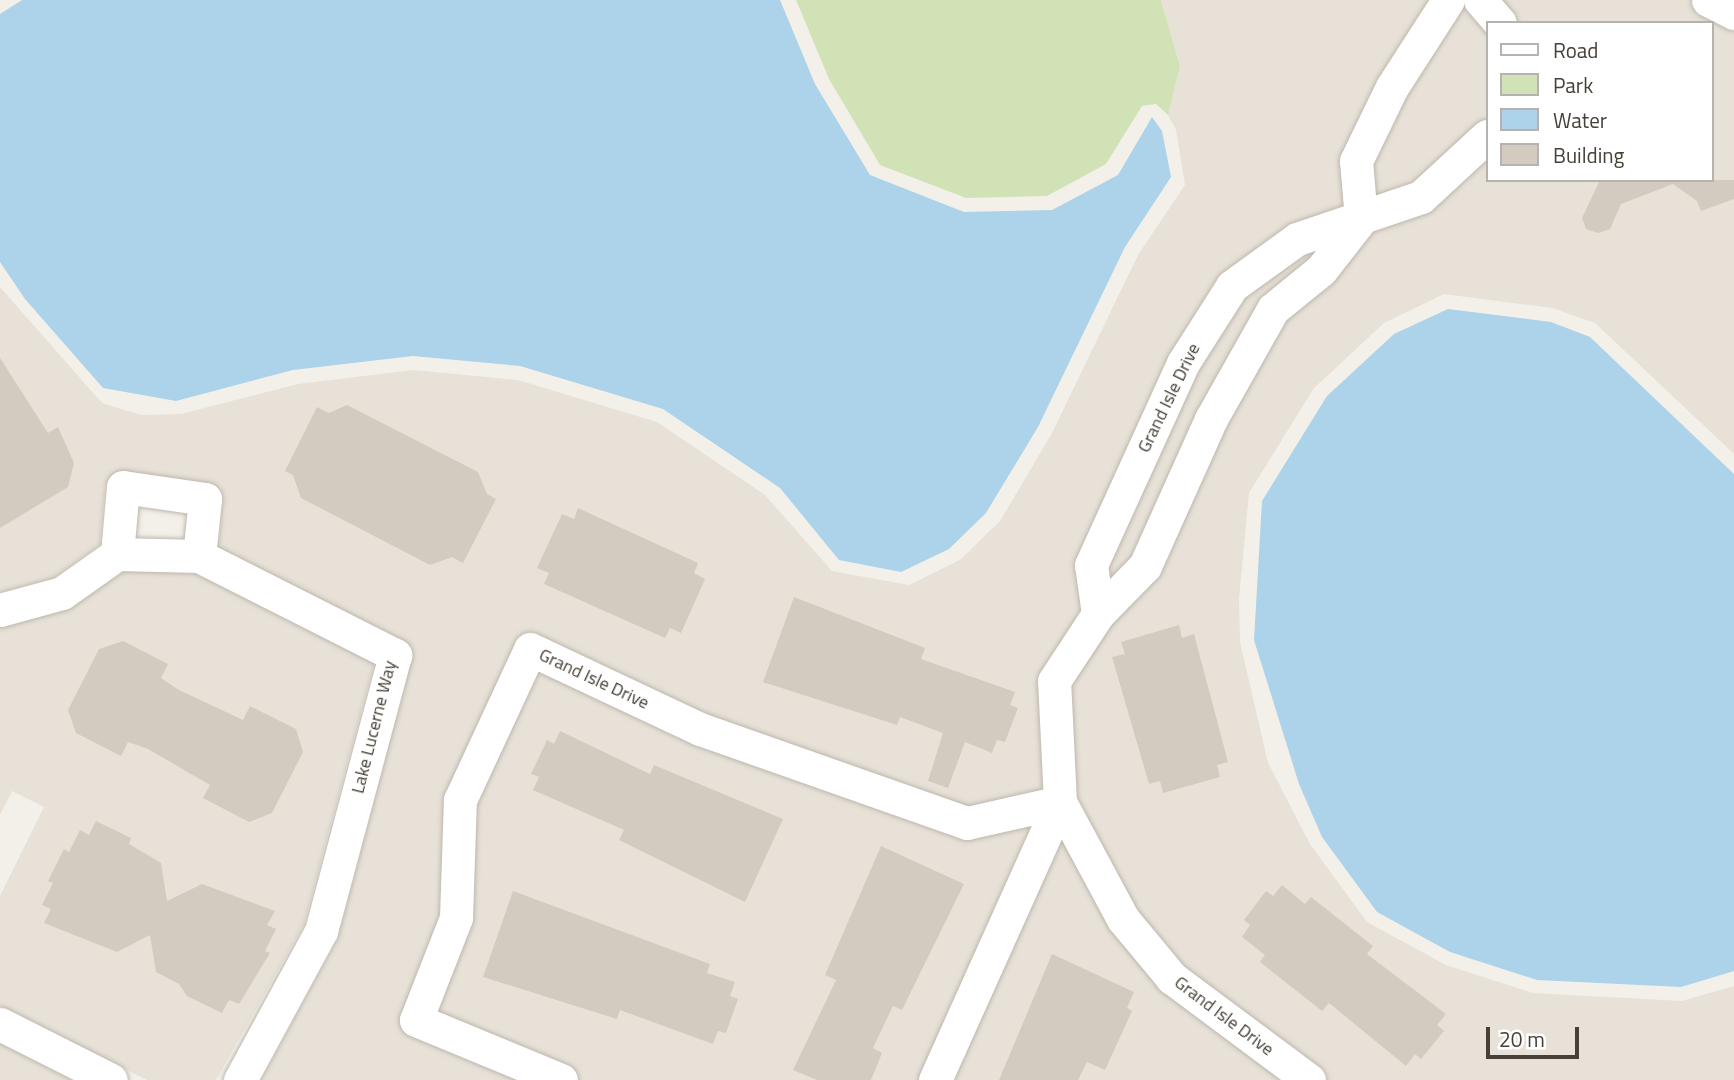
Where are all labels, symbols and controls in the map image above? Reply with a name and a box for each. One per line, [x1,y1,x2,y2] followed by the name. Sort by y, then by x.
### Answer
[1486,21,1713,182] legend
[1553,34,1598,66] text: Road
[1553,69,1593,101] text: Park
[1553,104,1607,136] text: Water
[1553,139,1624,171] text: Building
[1133,340,1205,456] street label: Grand Isle Drive
[536,644,652,714] street label: Grand Isle Drive
[347,658,401,796] street label: Lake Lucerne Way
[1170,972,1278,1060] street label: Grand Isle Drive
[1489,1014,1582,1058] scale bar
[1499,1023,1545,1055] text: 20 m

